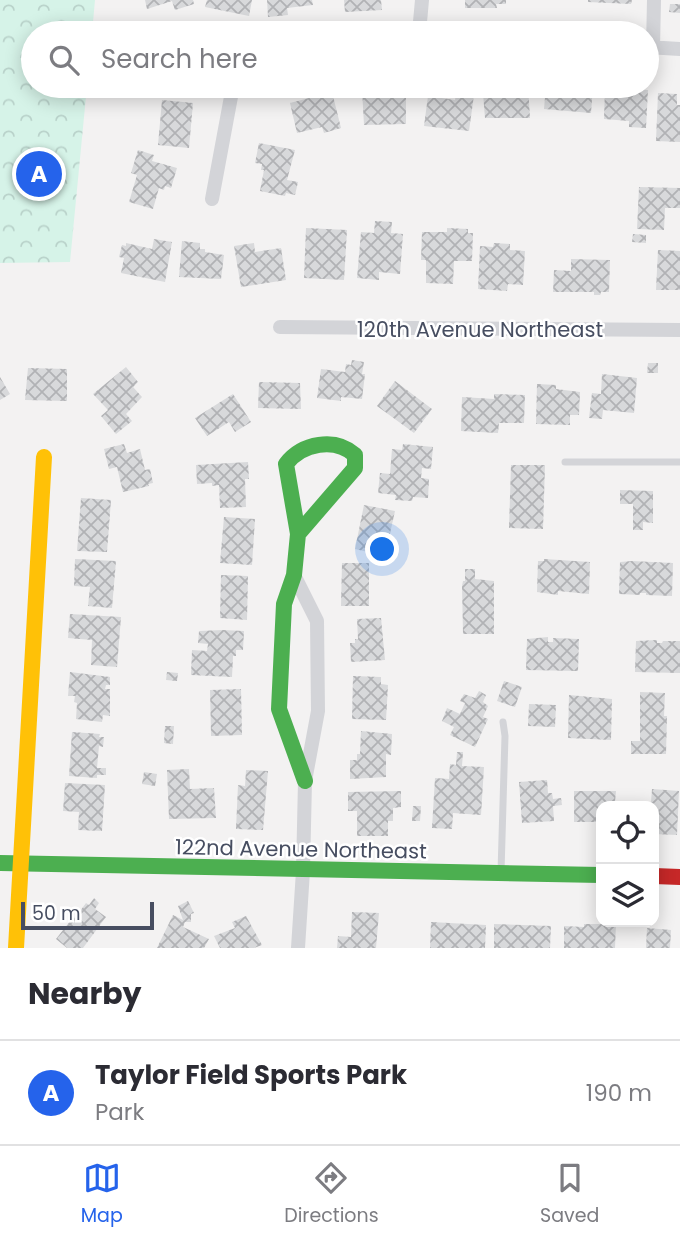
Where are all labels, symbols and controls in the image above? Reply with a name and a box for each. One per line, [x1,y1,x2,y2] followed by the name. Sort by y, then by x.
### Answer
[21,21,659,98] search box
[45,41,83,79] icon: search
[101,41,258,77] text: Search here
[16,148,62,200] pin: A
[357,315,603,344] street label: 120th Avenue Northeast
[365,532,399,566] your location
[596,801,659,927] map controls
[596,801,659,864] button: locate
[175,832,427,866] street label: 122nd Avenue Northeast
[596,864,659,927] button: layers
[21,899,154,931] scale bar
[32,900,81,927] text: 50 m
[28,972,142,1015] text: Nearby
[95,1057,407,1093] text: Taylor Field Sports Park
[43,1077,59,1109] text: A
[586,1077,652,1109] text: 190 m
[95,1096,144,1128] text: Park
[81,1159,123,1230] tab: Map
[284,1159,379,1230] tab: Directions
[540,1159,599,1230] tab: Saved

